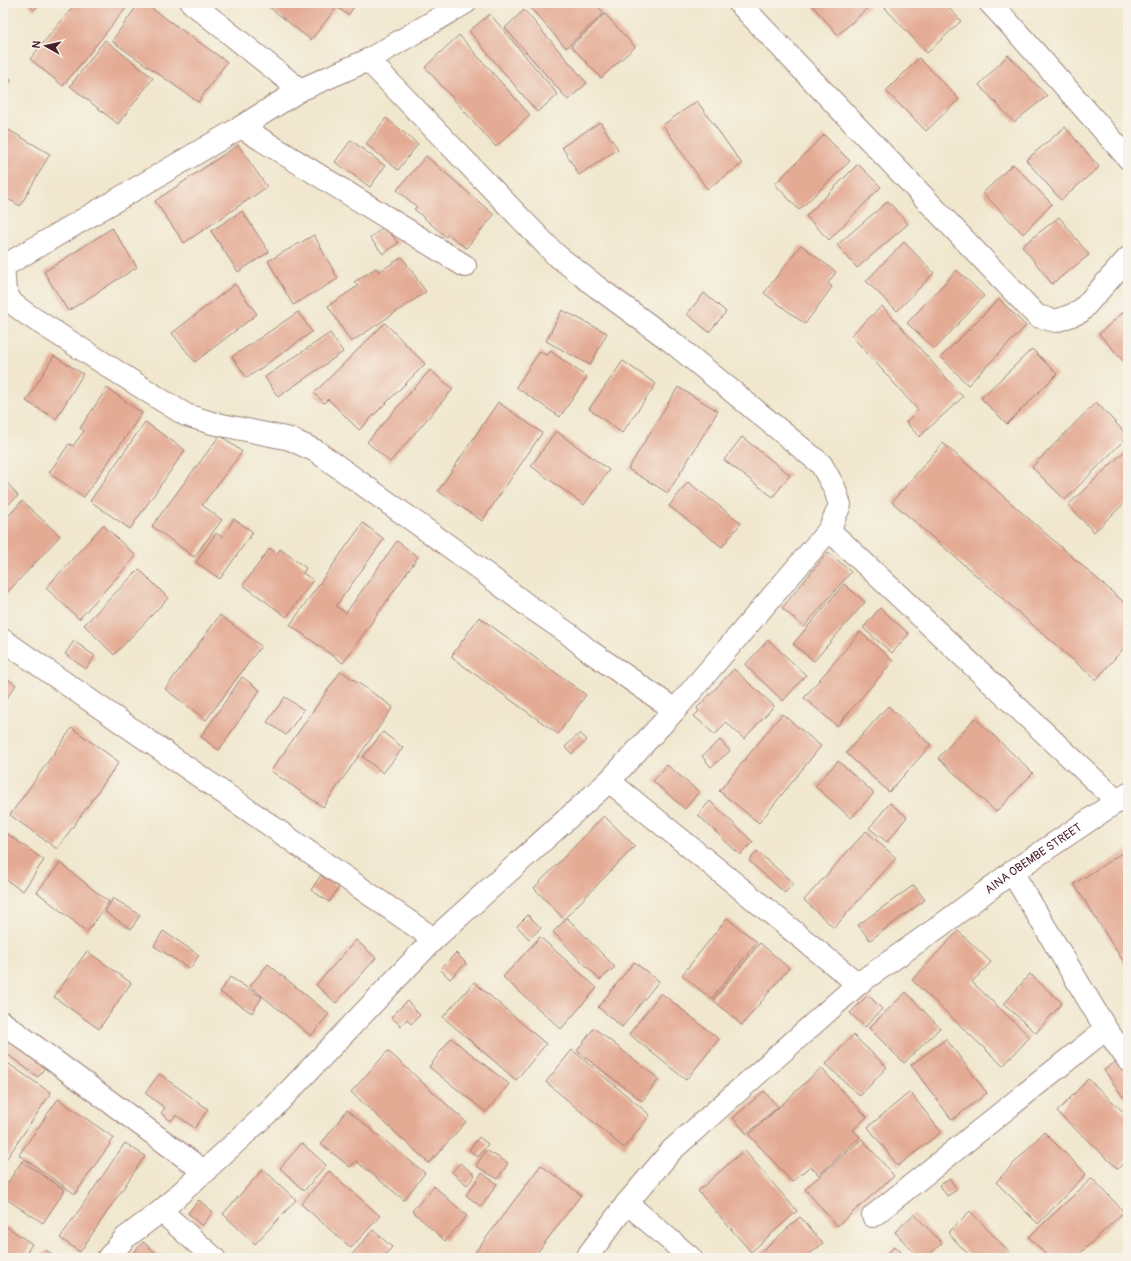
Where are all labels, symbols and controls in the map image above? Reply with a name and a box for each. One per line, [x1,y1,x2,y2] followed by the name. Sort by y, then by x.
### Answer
[26,26,66,66] north arrow
[30,40,44,49] text: N
[982,820,1085,897] street label: AINA OBEMBE STREET

